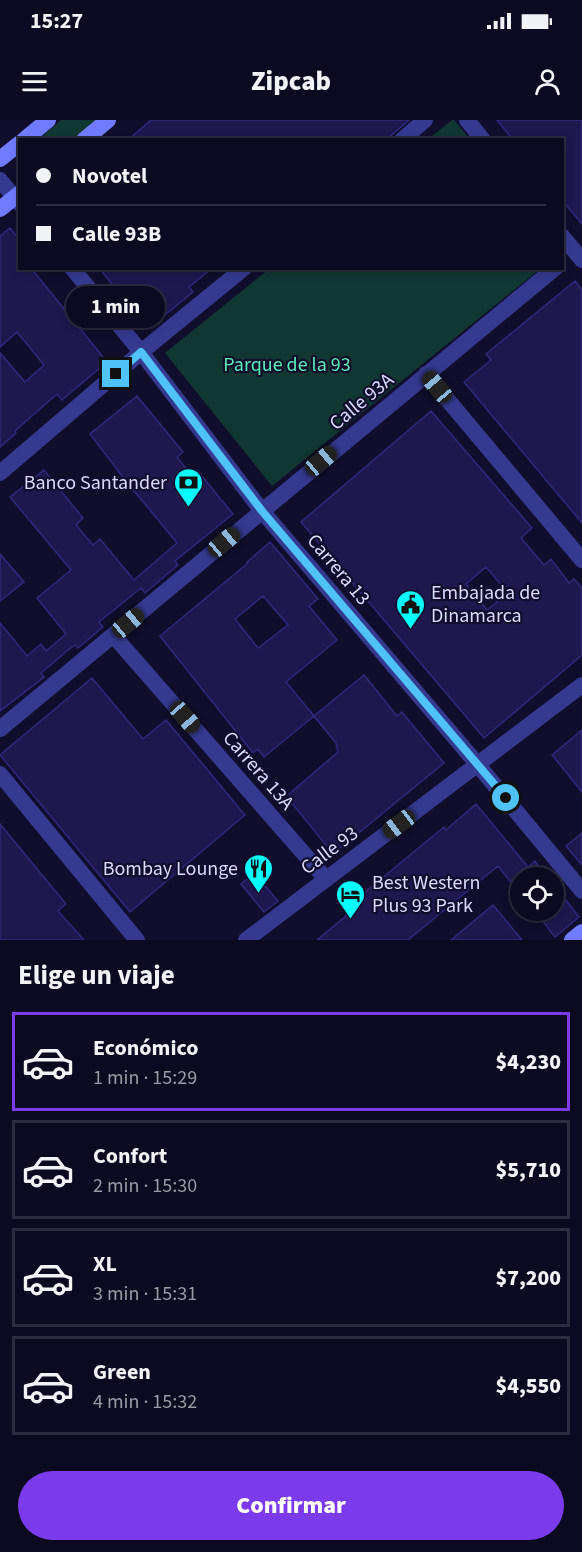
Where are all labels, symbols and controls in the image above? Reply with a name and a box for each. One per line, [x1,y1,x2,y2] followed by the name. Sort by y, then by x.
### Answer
[30,5,83,37] text: 15:27
[251,62,331,101] text: Zipcab
[18,65,51,98] icon: menu
[531,65,564,98] icon: person
[72,160,147,192] text: Novotel
[72,218,161,250] text: Calle 93B
[66,287,166,329] callout: 1 min
[91,293,140,321] text: 1 min
[223,351,351,379] park label: Parque de la 93
[102,360,129,387] route end
[323,366,400,437] street label: Calle 93A
[419,367,455,407] car
[301,443,341,479] car
[172,466,204,508] bank icon: Banco Santander
[24,469,167,497] place label: Banco Santander
[204,524,244,560] car
[300,528,376,611] street label: Carrera 13
[431,579,540,630] place label: Embajada de Dinamarca
[394,588,426,630] public building icon: Embajada de Dinamarca
[108,605,148,641] car
[166,698,204,736] car
[216,725,301,816] street label: Carrera 13A
[492,784,519,811] route start
[379,806,419,842] car
[295,820,364,882] street label: Calle 93
[243,852,275,894] restaurant icon: Bombay Lounge
[103,855,238,883] place label: Bombay Lounge
[510,867,564,921] map controls
[510,867,564,921] button: locate
[372,869,480,920] place label: Best Western Plus 93 Park
[335,878,367,920] hotel icon: Best Western Plus 93 Park
[18,956,175,995] text: Elige un viaje
[93,1032,198,1064] text: Económico
[21,1035,75,1089] icon: car
[495,1046,561,1078] text: $4,230
[93,1064,197,1092] text: 1 min · 15:29
[93,1140,167,1172] text: Confort
[21,1143,75,1197] icon: car
[495,1154,561,1186] text: $5,710
[93,1172,197,1200] text: 2 min · 15:30
[93,1248,117,1280] text: XL
[21,1251,75,1305] icon: car
[495,1262,561,1294] text: $7,200
[93,1280,197,1308] text: 3 min · 15:31
[93,1356,151,1388] text: Green
[21,1359,75,1413] icon: car
[495,1370,561,1402] text: $4,550
[93,1388,197,1416] text: 4 min · 15:32
[18,1471,564,1540] button: Confirmar

